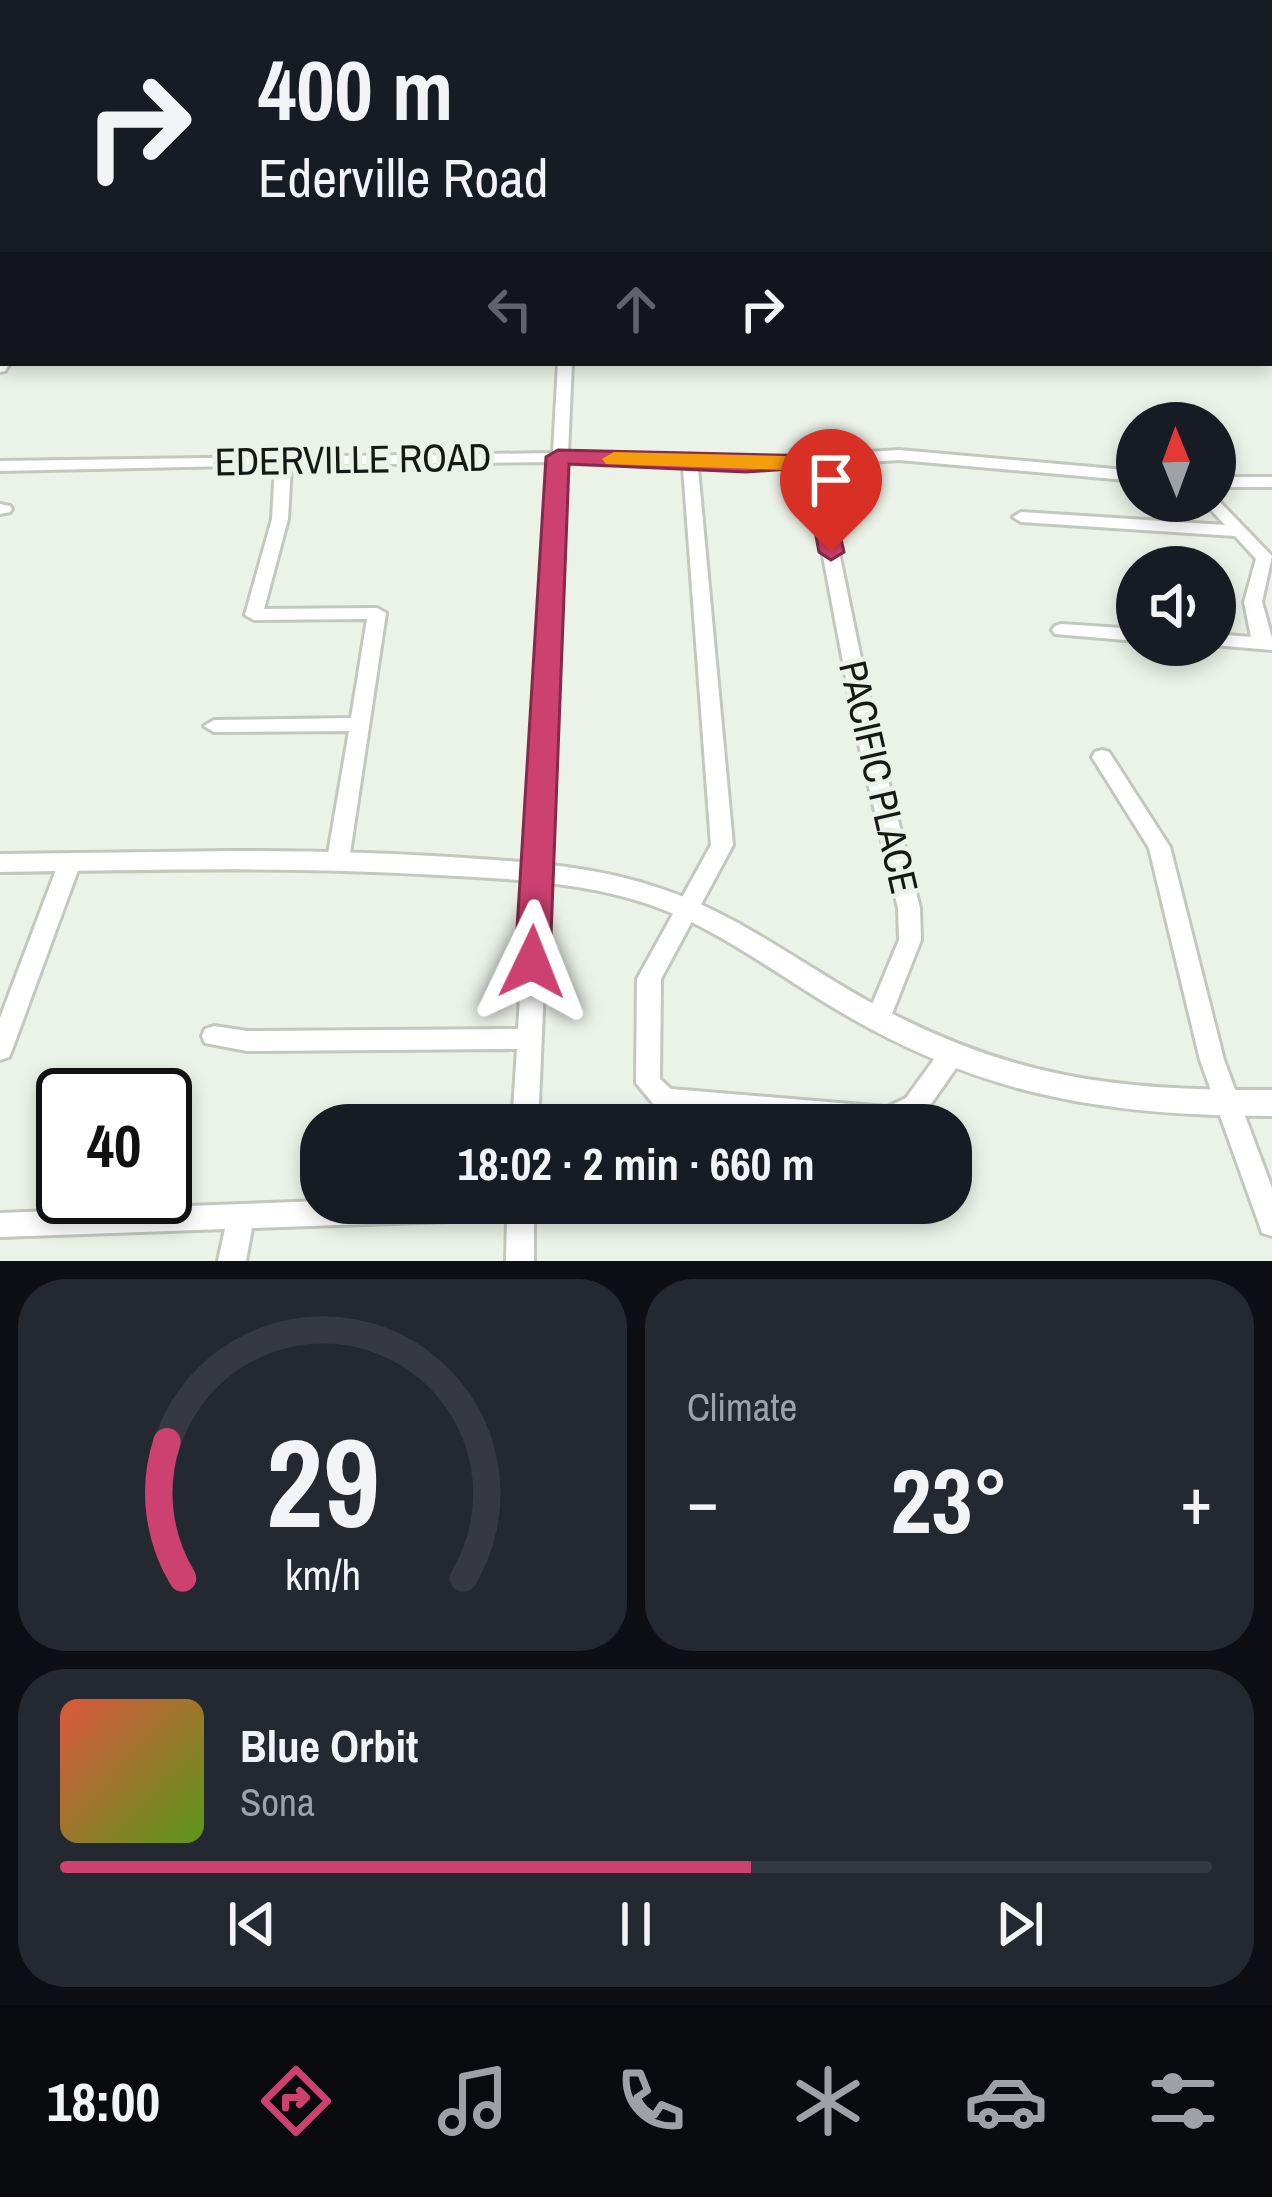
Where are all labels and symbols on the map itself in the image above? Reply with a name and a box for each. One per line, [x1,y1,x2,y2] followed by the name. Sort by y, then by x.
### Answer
[1116,402,1236,522] north arrow
[780,429,882,552] pin
[214,431,492,487] street label: EDERVILLE ROAD
[827,655,931,899] street label: PACIFIC PLACE
[469,899,595,1025] position arrow
[36,1068,192,1224] speed limit sign: 40

